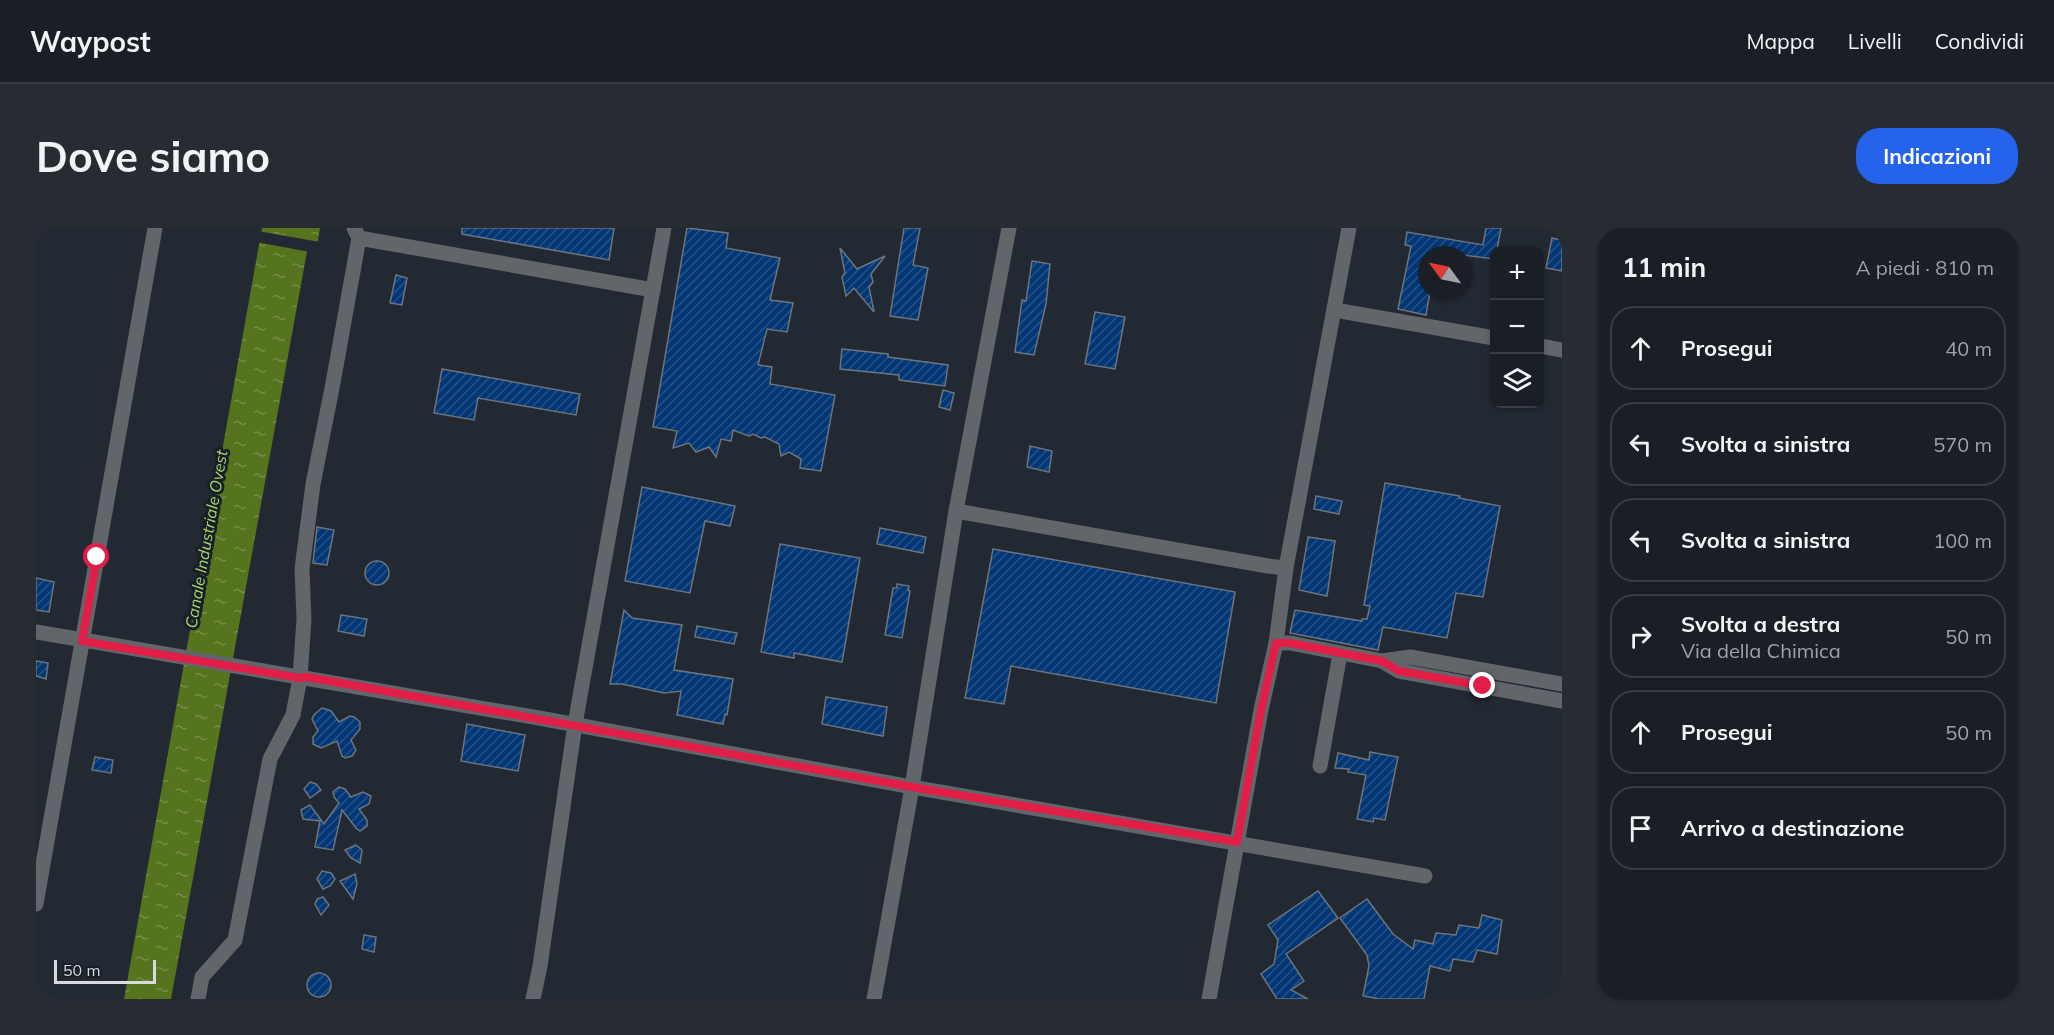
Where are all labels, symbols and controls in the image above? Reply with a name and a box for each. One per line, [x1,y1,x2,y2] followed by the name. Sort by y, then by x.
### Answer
[30,24,151,59] text: Waypost
[1746,28,1815,54] text: Mappa
[1848,28,1902,54] text: Livelli
[1935,28,2024,54] text: Condividi
[1856,128,2018,184] button: Indicazioni
[36,130,270,183] text: Dove siamo
[1418,246,1472,300] north arrow
[1490,246,1544,408] map controls
[1490,246,1544,300] button: +
[1622,251,1706,284] text: 11 min
[1856,255,1994,280] text: A piedi · 810 m
[1490,300,1544,354] button: −
[1624,332,1657,365] icon: ahead
[1681,334,1773,362] text: Prosegui
[1945,336,1992,361] text: 40 m
[1490,354,1544,408] button: layers
[1624,428,1657,461] icon: left
[1681,430,1850,458] text: Svolta a sinistra
[1933,432,1992,457] text: 570 m
[180,448,232,630] water label: Canale Industriale Ovest
[1624,524,1657,557] icon: left
[1681,526,1850,554] text: Svolta a sinistra
[1933,528,1992,553] text: 100 m
[83,543,109,569] route start
[1681,610,1840,638] text: Svolta a destra
[1624,620,1657,653] icon: right
[1945,624,1992,649] text: 50 m
[1681,638,1841,663] text: Via della Chimica
[1469,672,1495,698] route end
[1624,716,1657,749] icon: ahead
[1681,718,1773,746] text: Prosegui
[1945,720,1992,745] text: 50 m
[1624,812,1657,845] icon: arrive
[1681,814,1904,842] text: Arrivo a destinazione
[54,957,156,984] scale bar
[63,960,100,980] text: 50 m

